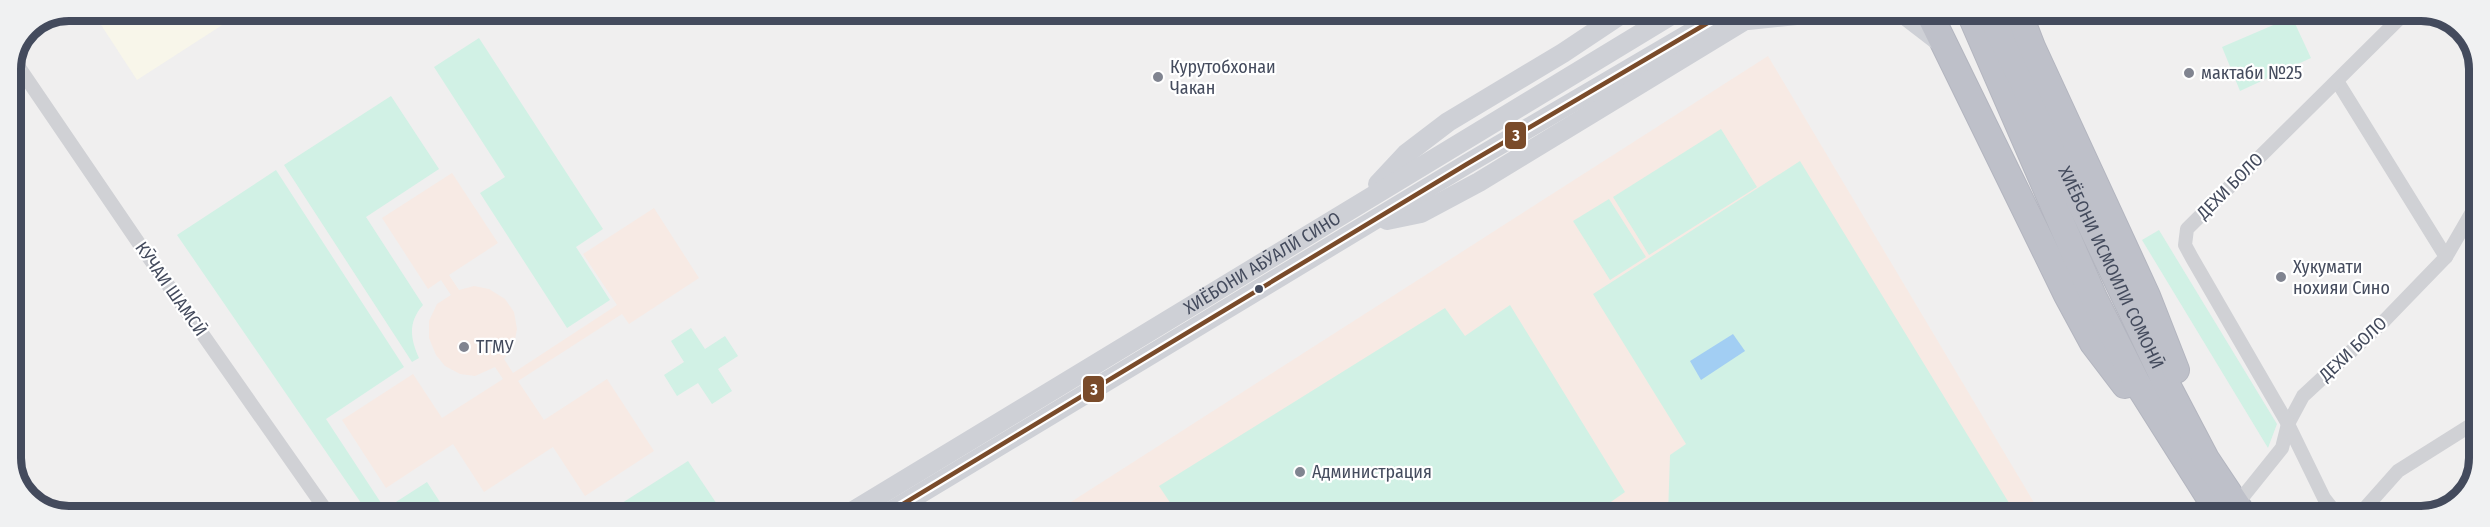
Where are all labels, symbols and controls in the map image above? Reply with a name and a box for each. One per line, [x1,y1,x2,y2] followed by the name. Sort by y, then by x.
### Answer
[1170,56,1276,99] place label: Курутобхонаи Чакан
[2201,62,2302,84] place label: мактаби №25
[2182,66,2196,80] marker: мактаби №25
[1151,70,1165,84] marker: Курутобхонаи Чакан
[1504,121,1527,150] line badge: 3
[1511,126,1520,145] text: 3
[2192,148,2268,224] street label: ДЕХИ БОЛО
[2053,163,2168,372] street label: ХИЁБОНИ ИСМОИЛИ СОМОНӢ
[1180,207,1345,319] street label: ХИЁБОНИ АБӮАЛӢ СИНО
[130,238,212,340] street label: КӮЧАИ ШАМСӢ
[2293,256,2390,299] place label: Хукумати нохияи Сино
[2274,270,2288,284] marker: Хукумати нохияи Сино
[1253,283,1265,295] unlabelled marker
[2314,312,2391,387] street label: ДЕХИ БОЛО
[476,336,514,358] place label: ТГМУ
[457,340,471,354] marker: ТГМУ
[1082,375,1105,403] line badge: 3
[1089,380,1098,399] text: 3
[1312,461,1432,483] place label: Администрация
[1293,465,1307,479] marker: Администрация

